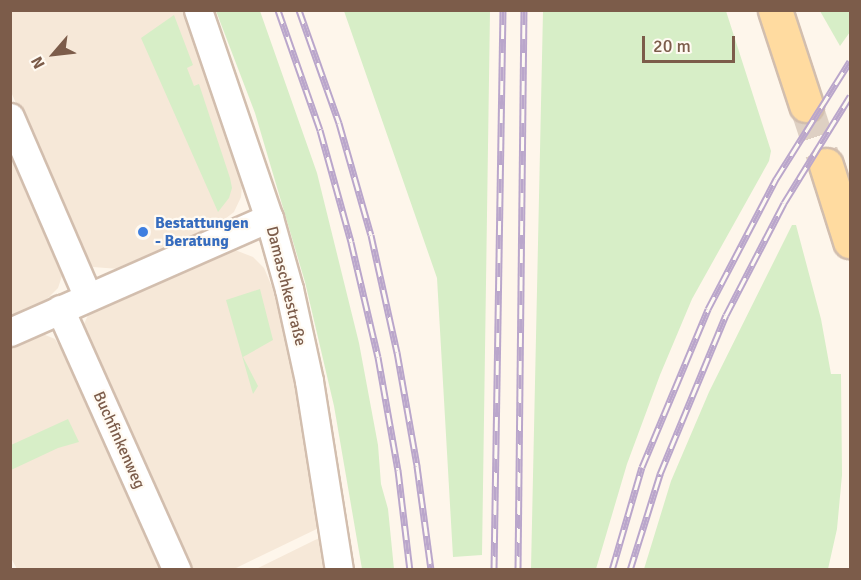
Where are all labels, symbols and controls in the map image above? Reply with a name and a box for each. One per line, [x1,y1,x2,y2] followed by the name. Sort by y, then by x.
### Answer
[24,24,84,84] north arrow
[645,24,738,62] scale bar
[653,35,691,57] text: 20 m
[27,53,50,72] text: N
[155,213,249,251] place label: Bestattungen - Beratung
[262,224,310,348] street label: Damaschkestraße
[136,225,150,239] marker: Bestattungen - Beratung
[89,388,149,492] street label: Buchfinkenweg

